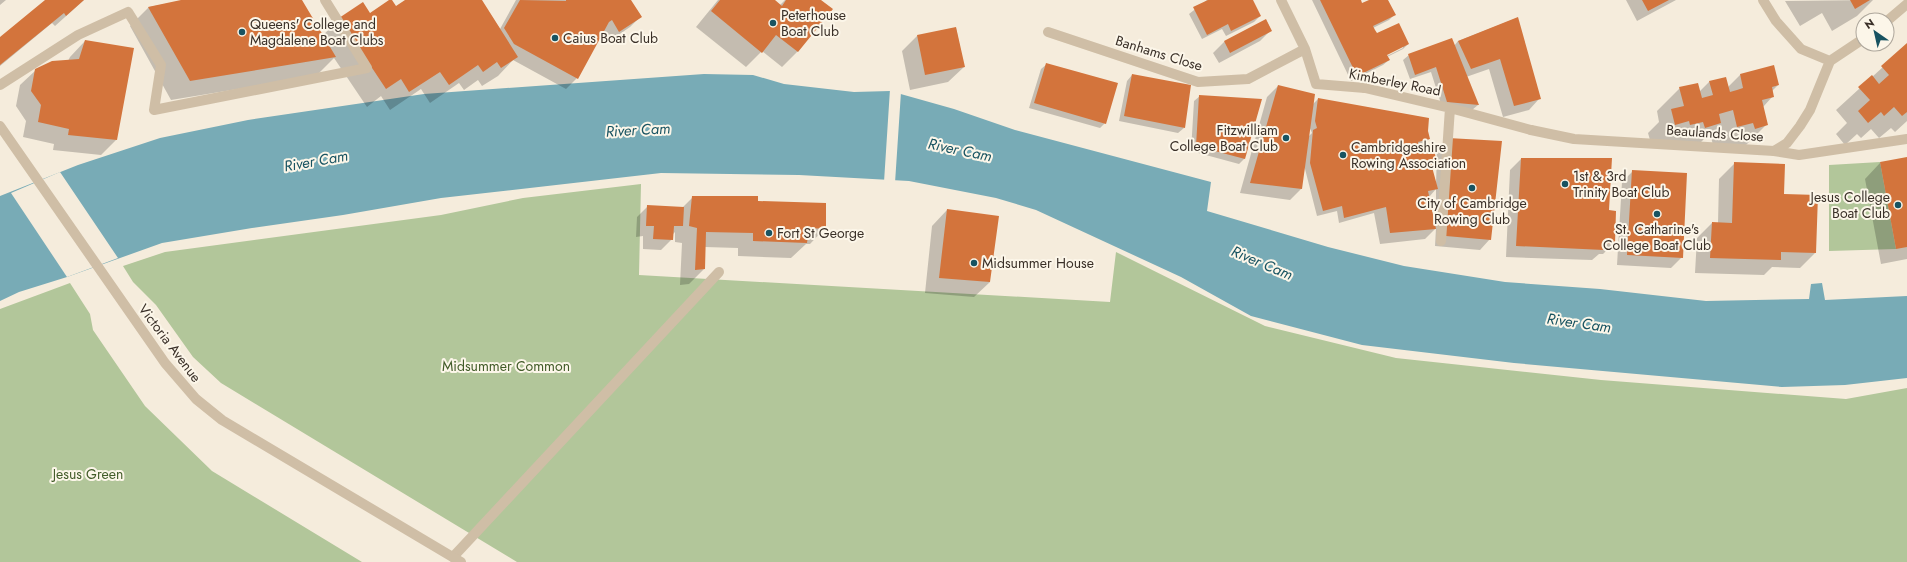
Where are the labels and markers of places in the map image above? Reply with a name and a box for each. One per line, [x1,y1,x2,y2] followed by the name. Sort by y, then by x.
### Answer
[781,5,846,41] place label: Peterhouse Boat Club
[250,14,384,50] place label: Queens' College and Magdalene Boat Clubs
[768,18,778,28] marker: Peterhouse Boat Club
[237,27,247,37] marker: Queens' College and Magdalene Boat Clubs
[563,28,658,48] place label: Caius Boat Club
[550,33,560,43] marker: Caius Boat Club
[1170,120,1278,156] place label: Fitzwilliam College Boat Club
[1281,133,1291,143] marker: Fitzwilliam College Boat Club
[1351,137,1466,173] place label: Cambridgeshire Rowing Association
[1338,150,1348,160] marker: Cambridgeshire Rowing Association
[1573,166,1669,202] place label: 1st & 3rd Trinity Boat Club
[1560,179,1570,189] marker: 1st & 3rd Trinity Boat Club
[1467,183,1477,193] marker: City of Cambridge Rowing Club
[1809,187,1890,223] place label: Jesus College Boat Club
[1417,193,1527,229] place label: City of Cambridge Rowing Club
[1893,200,1903,210] marker: Jesus College Boat Club
[1652,209,1662,219] marker: St. Catharine's College Boat Club
[1603,219,1711,255] place label: St. Catharine's College Boat Club
[777,223,864,243] place label: Fort St George
[764,228,774,238] marker: Fort St George
[982,253,1094,273] place label: Midsummer House
[969,258,979,268] marker: Midsummer House

